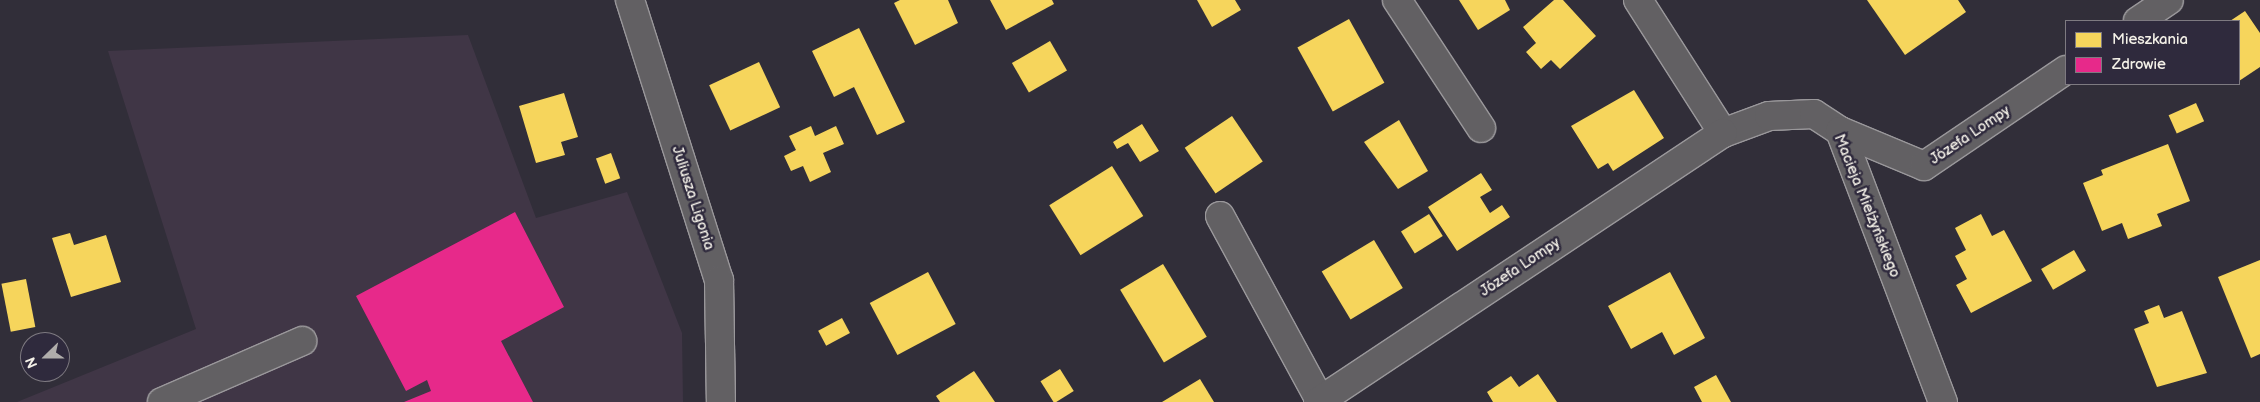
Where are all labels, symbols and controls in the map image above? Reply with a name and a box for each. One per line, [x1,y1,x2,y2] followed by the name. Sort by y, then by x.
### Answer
[2065,20,2240,85] legend
[2112,30,2188,49] text: Mieszkania
[2112,55,2166,74] text: Zdrowie
[1927,102,2013,168] street label: Józefa Lompy
[1830,132,1904,280] street label: Macieja Mielżyńskiego
[668,144,718,252] street label: Juliusza Ligonia
[1477,234,1563,300] street label: Józefa Lompy
[20,332,70,382] north arrow
[22,354,41,370] text: N

